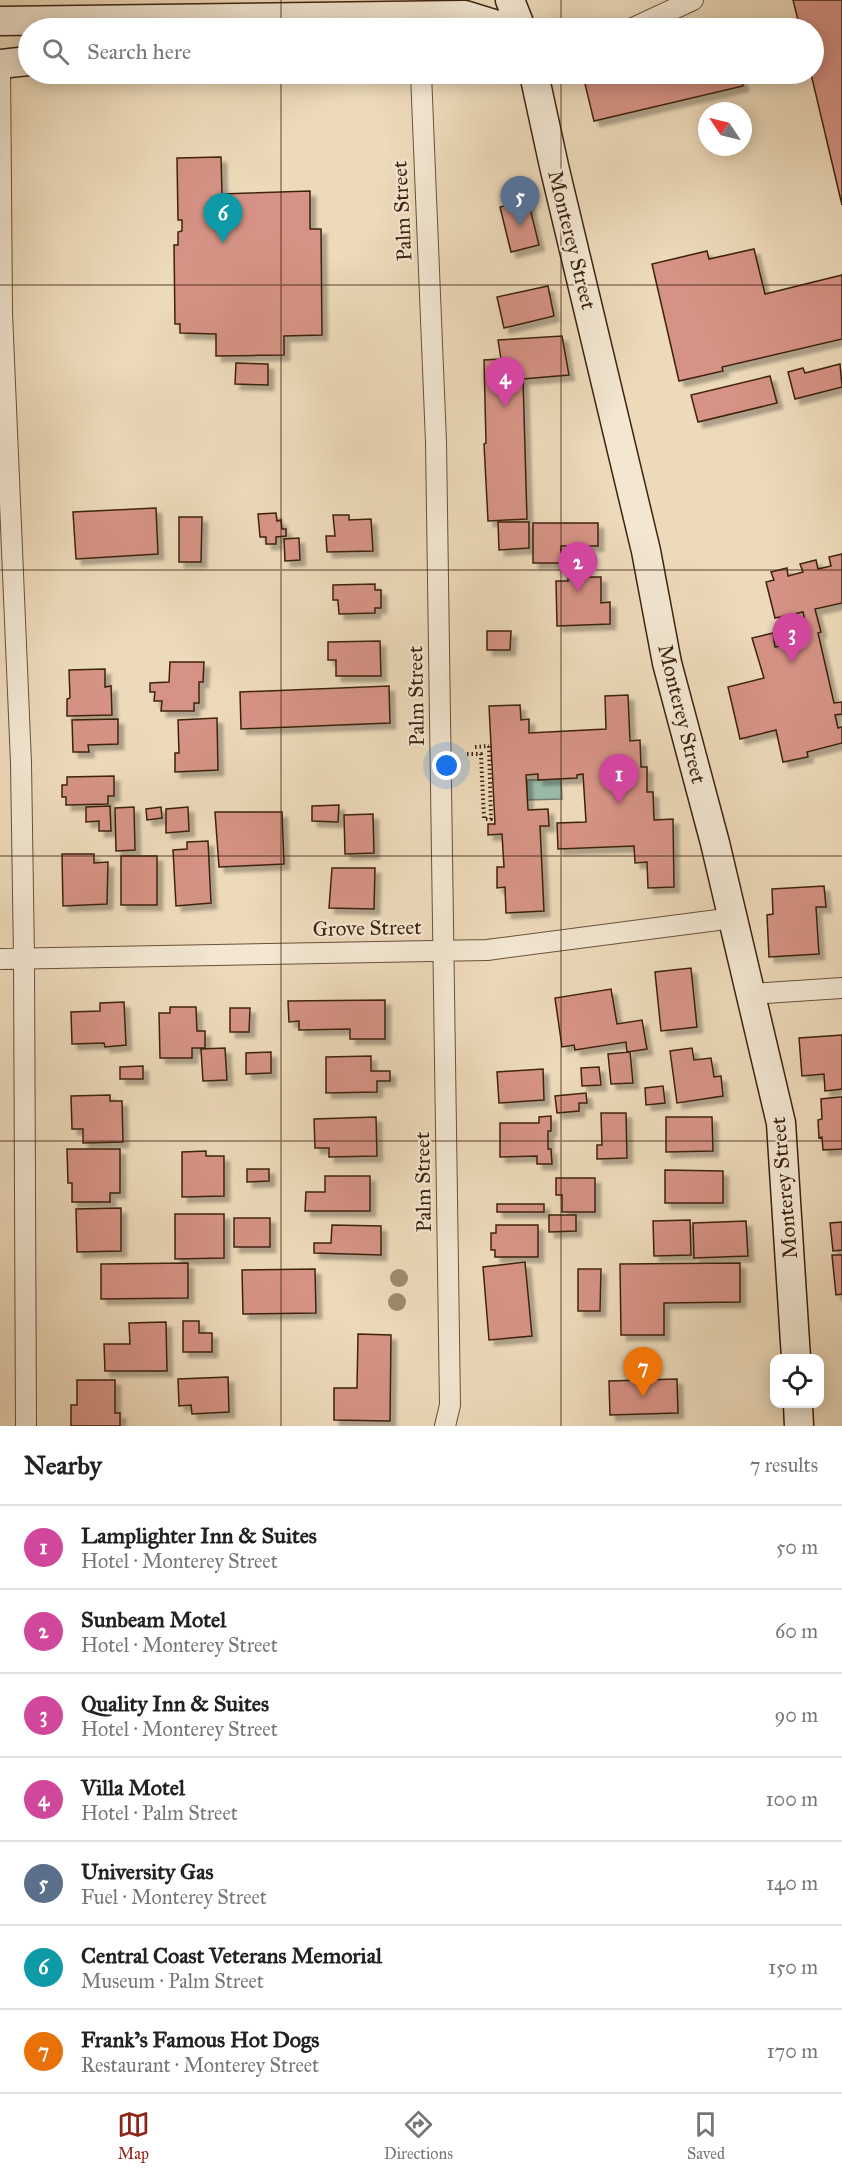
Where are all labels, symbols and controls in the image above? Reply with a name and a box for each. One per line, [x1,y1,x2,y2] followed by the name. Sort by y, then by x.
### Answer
[18,18,824,84] search box
[39,35,72,68] icon: search
[87,38,191,65] text: Search here
[698,102,752,156] north arrow
[386,160,418,262] street label: Palm Street
[542,168,602,313] street label: Monterey Street
[500,176,540,226] pin: 5
[204,194,242,243] pin: 6
[486,358,524,407] pin: 4
[558,542,598,592] pin: 2
[772,614,812,663] pin: 3
[652,642,712,787] street label: Monterey Street
[402,645,430,746] street label: Palm Street
[432,751,461,780] your location
[600,754,638,804] pin: 1
[312,914,422,942] street label: Grove Street
[765,1115,803,1260] street label: Monterey Street
[409,1131,437,1232] street label: Palm Street
[624,1348,662,1397] pin: 7
[770,1354,824,1408] map controls
[770,1354,824,1408] button: locate
[24,1449,102,1481] text: Nearby
[750,1453,818,1477] text: 7 results
[81,1522,317,1549] text: Lamplighter Inn & Suites
[40,1535,47,1559] text: 1
[776,1535,818,1559] text: 50 m
[81,1549,278,1573] text: Hotel · Monterey Street
[81,1606,226,1633] text: Sunbeam Motel
[39,1619,48,1643] text: 2
[775,1619,818,1643] text: 60 m
[81,1633,278,1657] text: Hotel · Monterey Street
[81,1690,269,1717] text: Quality Inn & Suites
[40,1703,48,1727] text: 3
[775,1703,818,1727] text: 90 m
[81,1717,278,1741] text: Hotel · Monterey Street
[81,1774,185,1801] text: Villa Motel
[38,1787,49,1811] text: 4
[766,1787,818,1811] text: 100 m
[81,1801,238,1825] text: Hotel · Palm Street
[81,1858,213,1885] text: University Gas
[39,1871,48,1895] text: 5
[766,1871,818,1895] text: 140 m
[81,1885,267,1909] text: Fuel · Monterey Street
[81,1942,382,1969] text: Central Coast Veterans Memorial
[38,1955,49,1979] text: 6
[768,1955,818,1979] text: 150 m
[81,1969,264,1993] text: Museum · Palm Street
[81,2026,319,2053] text: Frank's Famous Hot Dogs
[38,2039,49,2063] text: 7
[767,2039,818,2063] text: 170 m
[81,2053,319,2077] text: Restaurant · Monterey Street
[117,2108,150,2163] tab: Map
[384,2108,453,2163] tab: Directions
[687,2108,725,2163] tab: Saved

